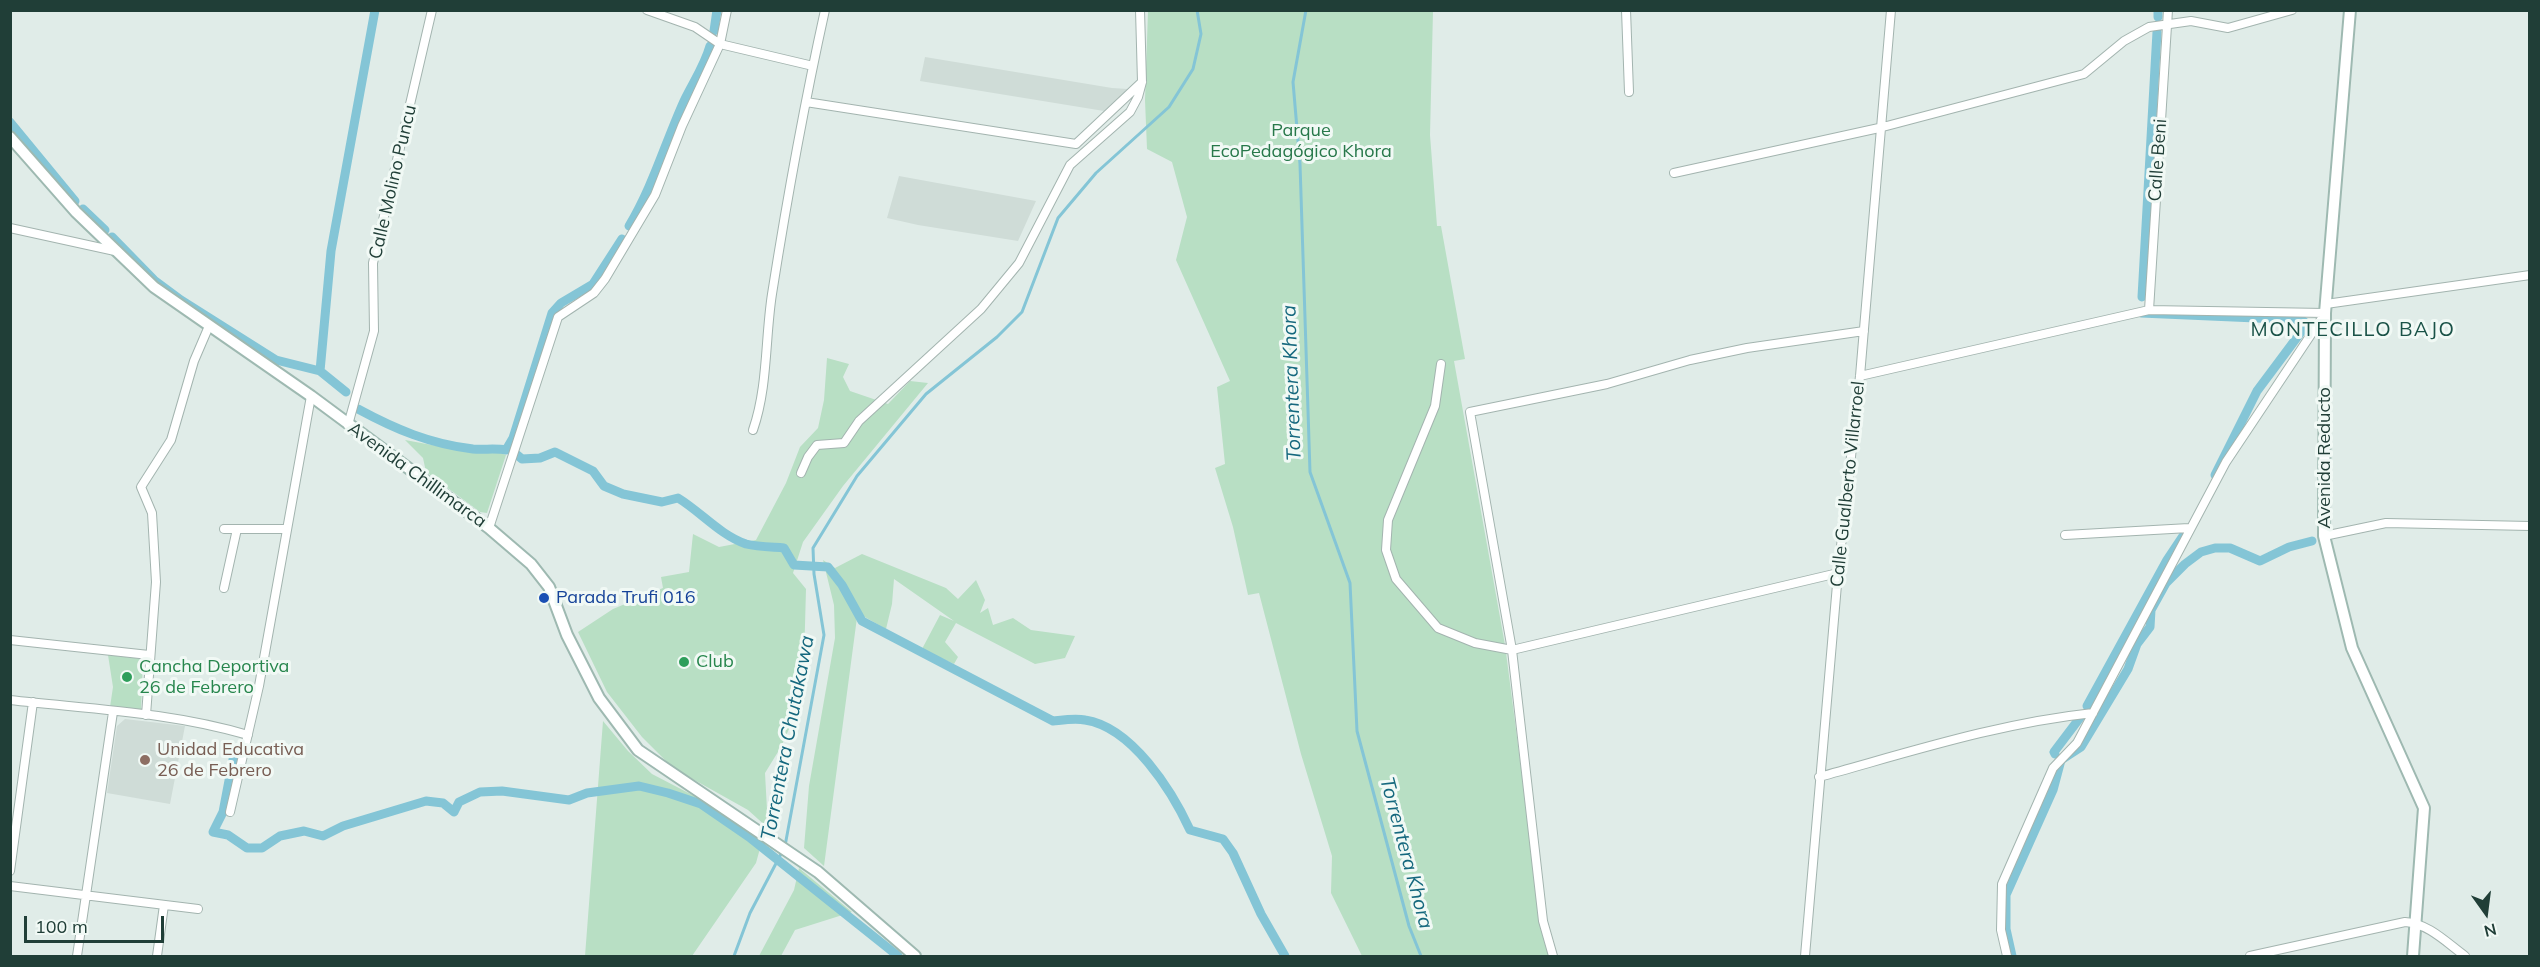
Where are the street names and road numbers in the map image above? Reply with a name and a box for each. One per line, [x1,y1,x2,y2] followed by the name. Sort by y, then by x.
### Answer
[365,103,421,261] street label: Calle Molino Puncu
[2144,118,2172,202] street label: Calle Beni
[1826,380,1870,588] street label: Calle Gualberto Villarroel
[2314,387,2336,529] street label: Avenida Reducto
[344,418,490,532] street label: Avenida Chillimarca

